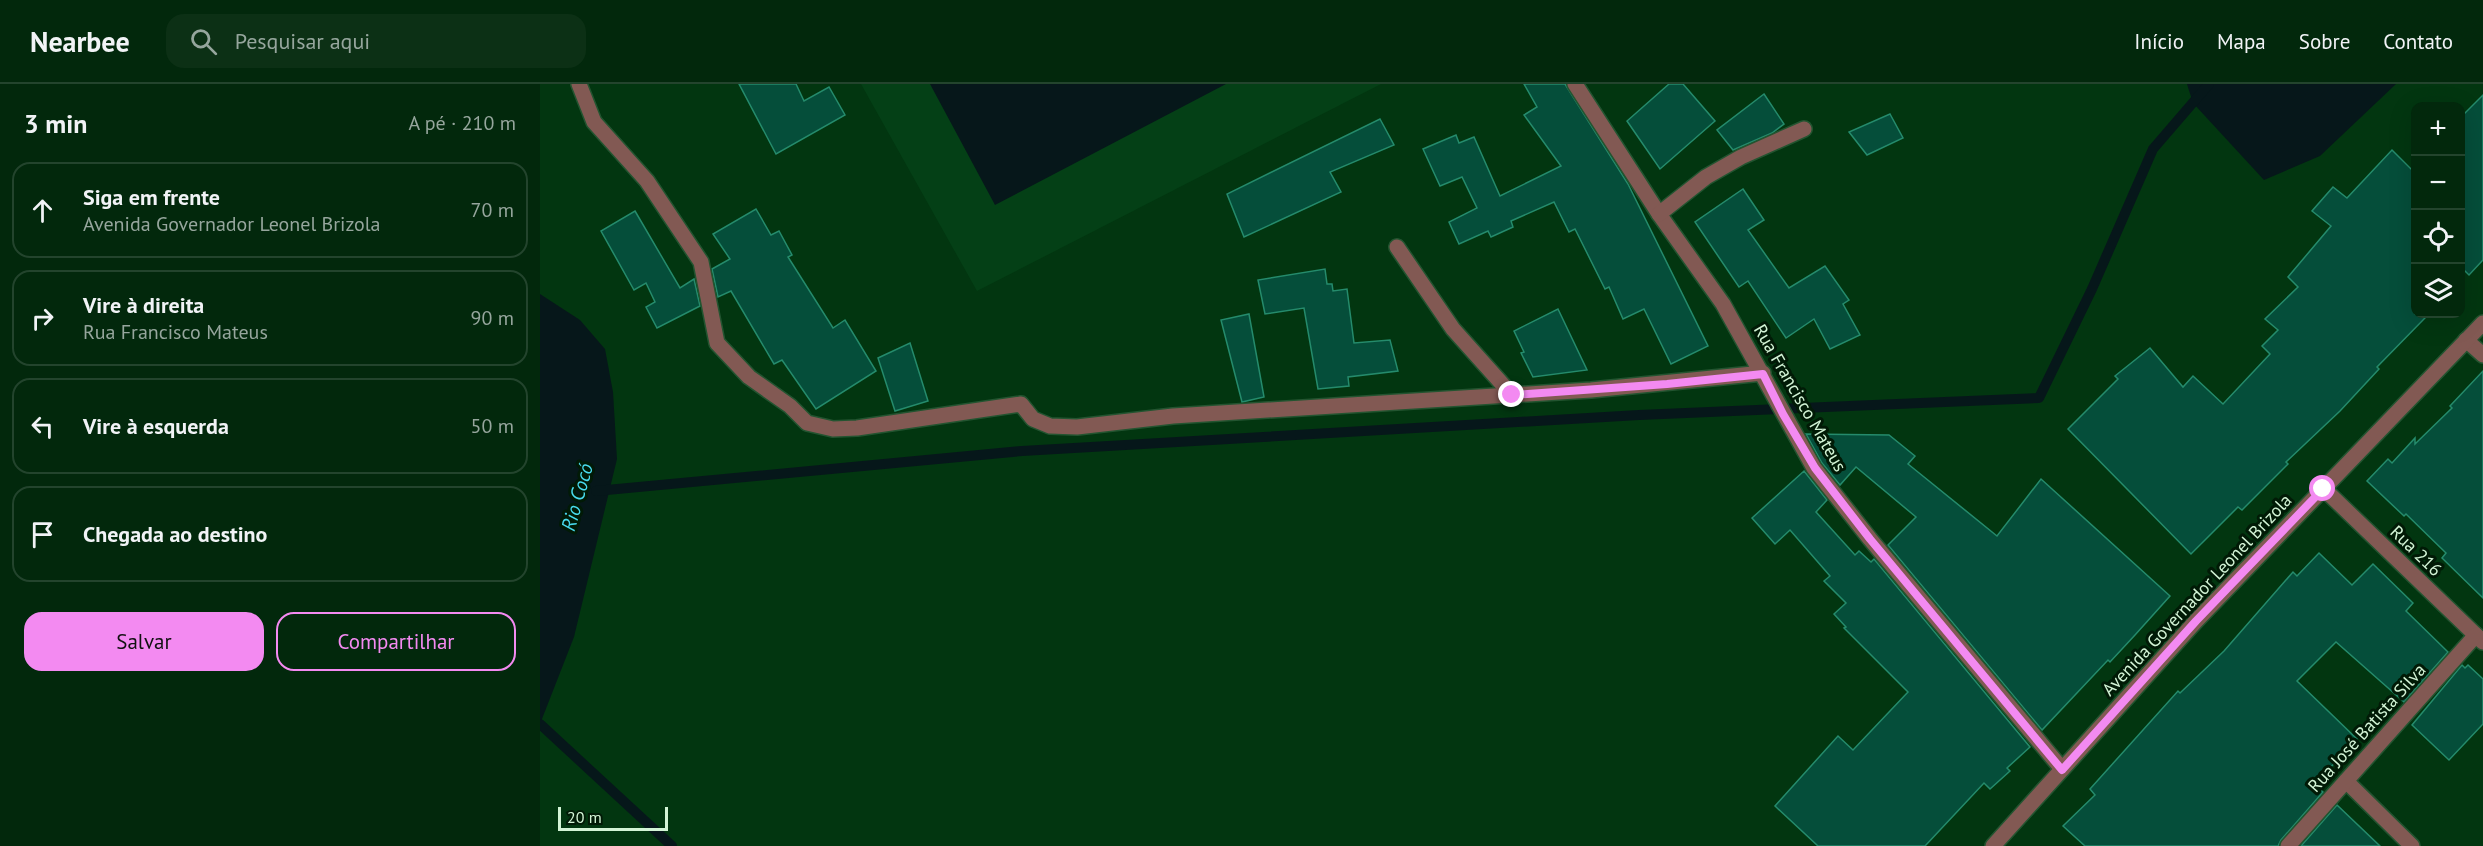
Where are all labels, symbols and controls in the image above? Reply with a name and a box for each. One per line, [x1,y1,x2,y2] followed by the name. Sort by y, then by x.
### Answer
[166,14,586,68] search box
[30,23,130,60] text: Nearbee
[187,25,220,58] icon: search
[235,27,370,55] text: Pesquisar aqui
[2134,28,2184,55] text: Início
[2217,28,2266,55] text: Mapa
[2299,28,2350,55] text: Sobre
[2383,28,2453,55] text: Contato
[2411,102,2465,318] map controls
[2411,102,2465,156] button: +
[24,107,87,140] text: 3 min
[409,110,516,136] text: A pé · 210 m
[2411,156,2465,210] button: −
[83,183,220,211] text: Siga em frente
[26,194,59,227] icon: ahead
[471,197,514,223] text: 70 m
[2411,210,2465,264] button: locate
[83,211,381,237] text: Avenida Governador Leonel Brizola
[2411,264,2465,318] button: layers
[83,291,204,319] text: Vire à direita
[26,302,59,335] icon: right
[471,305,514,331] text: 90 m
[83,319,268,345] text: Rua Francisco Mateus
[1749,320,1852,476] street label: Rua Francisco Mateus
[1498,381,1524,407] route end
[26,410,59,443] icon: left
[83,412,229,440] text: Vire à esquerda
[471,413,514,439] text: 50 m
[555,460,599,534] water label: Rio Cocó
[2309,475,2335,501] route start
[2097,489,2296,700] street label: Avenida Governador Leonel Brizola
[26,518,59,551] icon: arrive
[83,520,267,548] text: Chegada ao destino
[2386,520,2447,581] street label: Rua 216
[24,612,264,671] button: Salvar
[276,612,516,671] button: Compartilhar
[2303,659,2431,797] street label: Rua José Batista Silva
[558,804,668,832] scale bar
[567,807,602,827] text: 20 m

